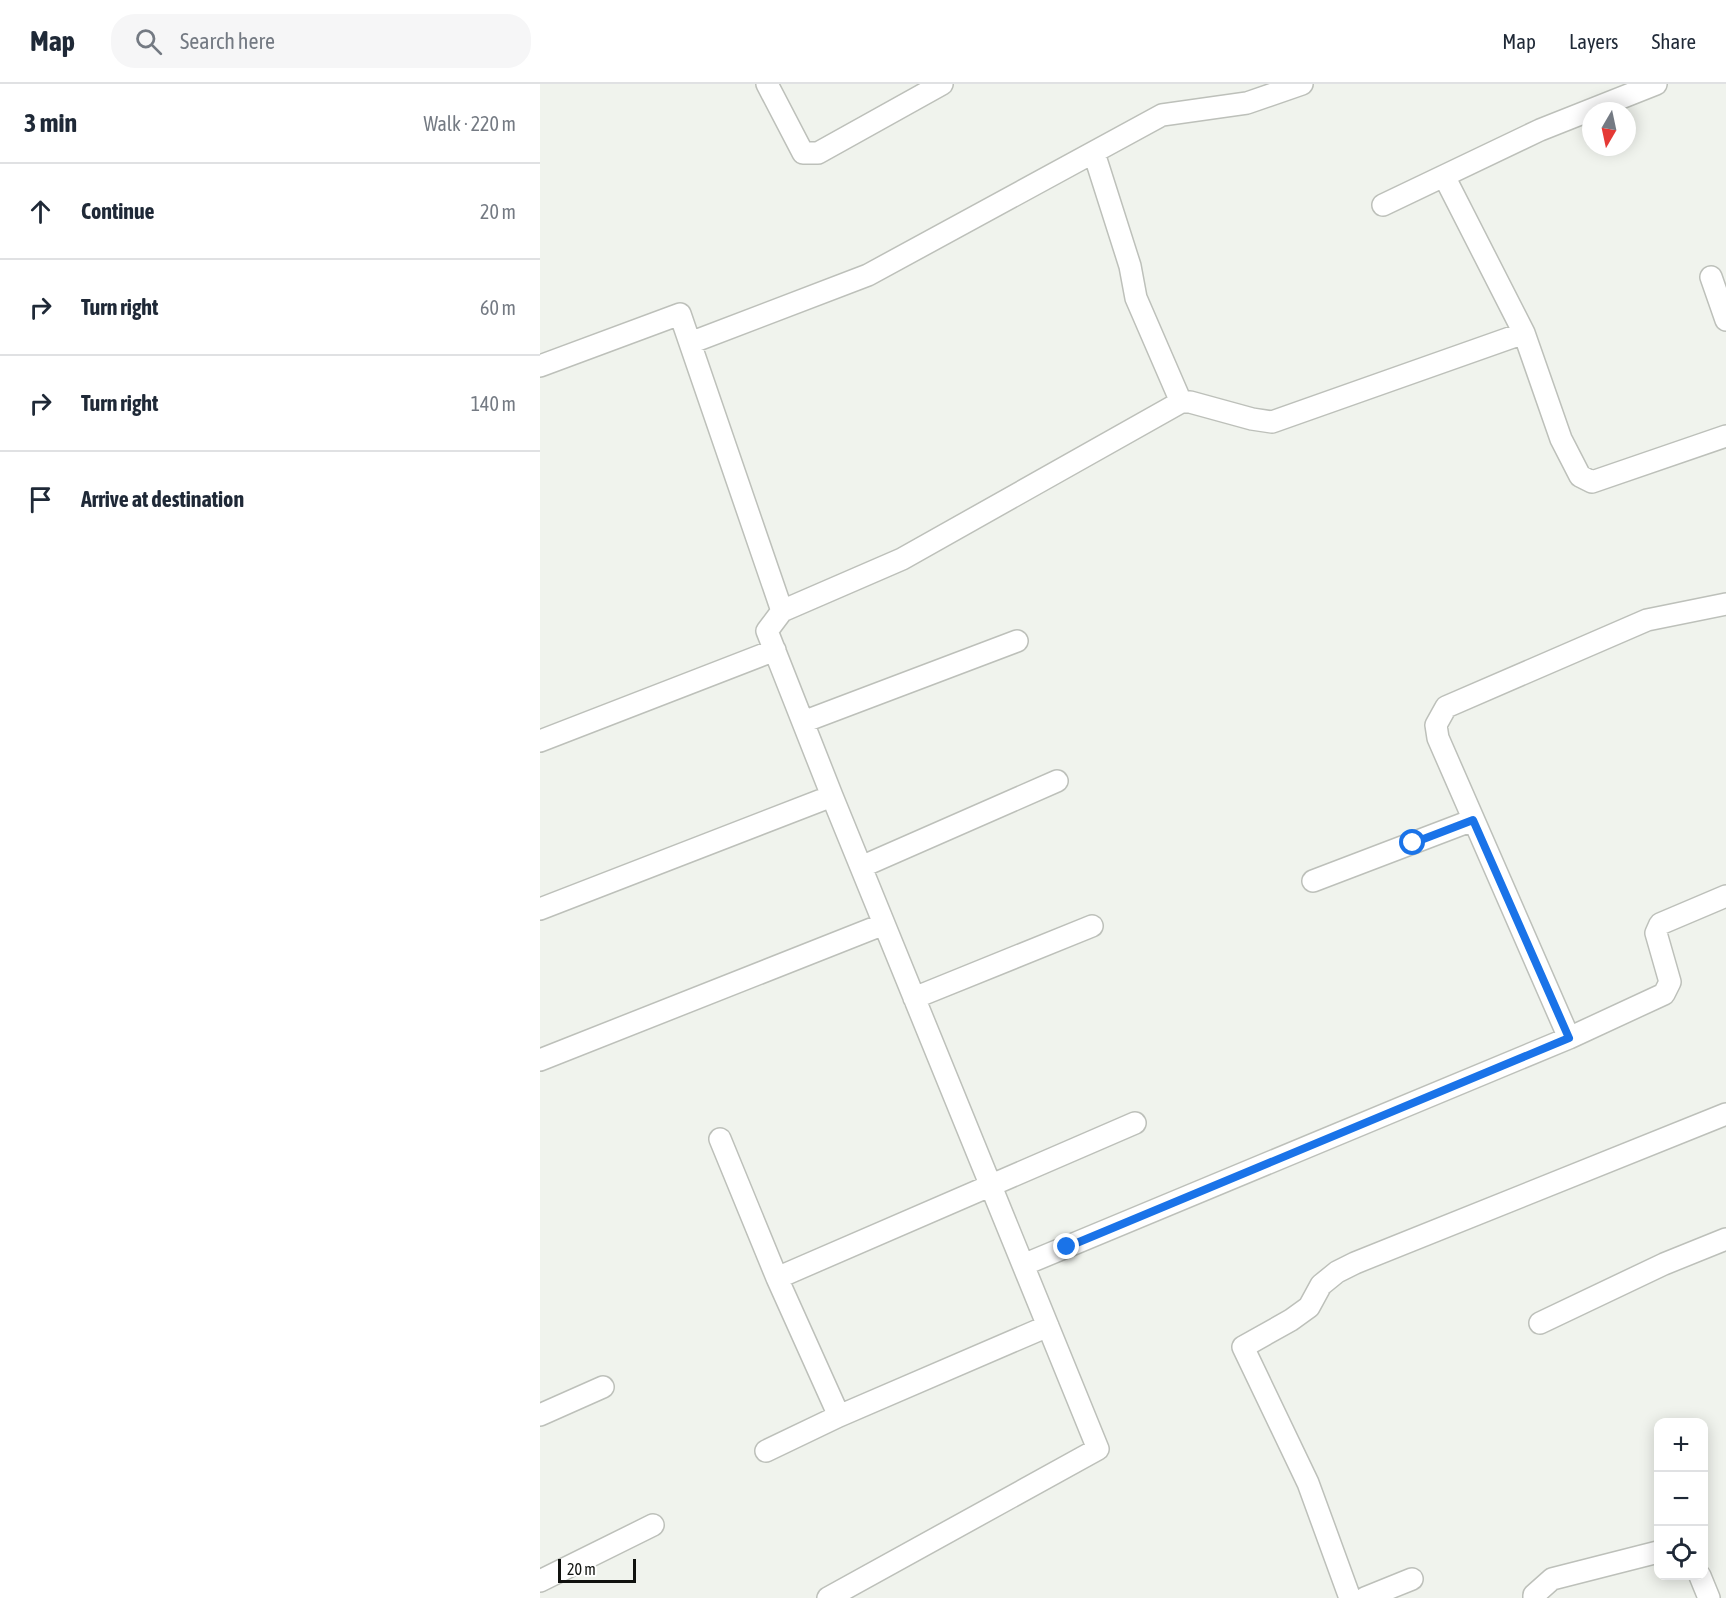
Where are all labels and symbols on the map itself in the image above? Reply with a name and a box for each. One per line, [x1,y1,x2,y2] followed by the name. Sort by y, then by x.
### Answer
[1582,102,1636,156] north arrow
[1399,829,1425,855] route start
[1053,1233,1079,1259] route end
[558,1556,636,1584] scale bar

